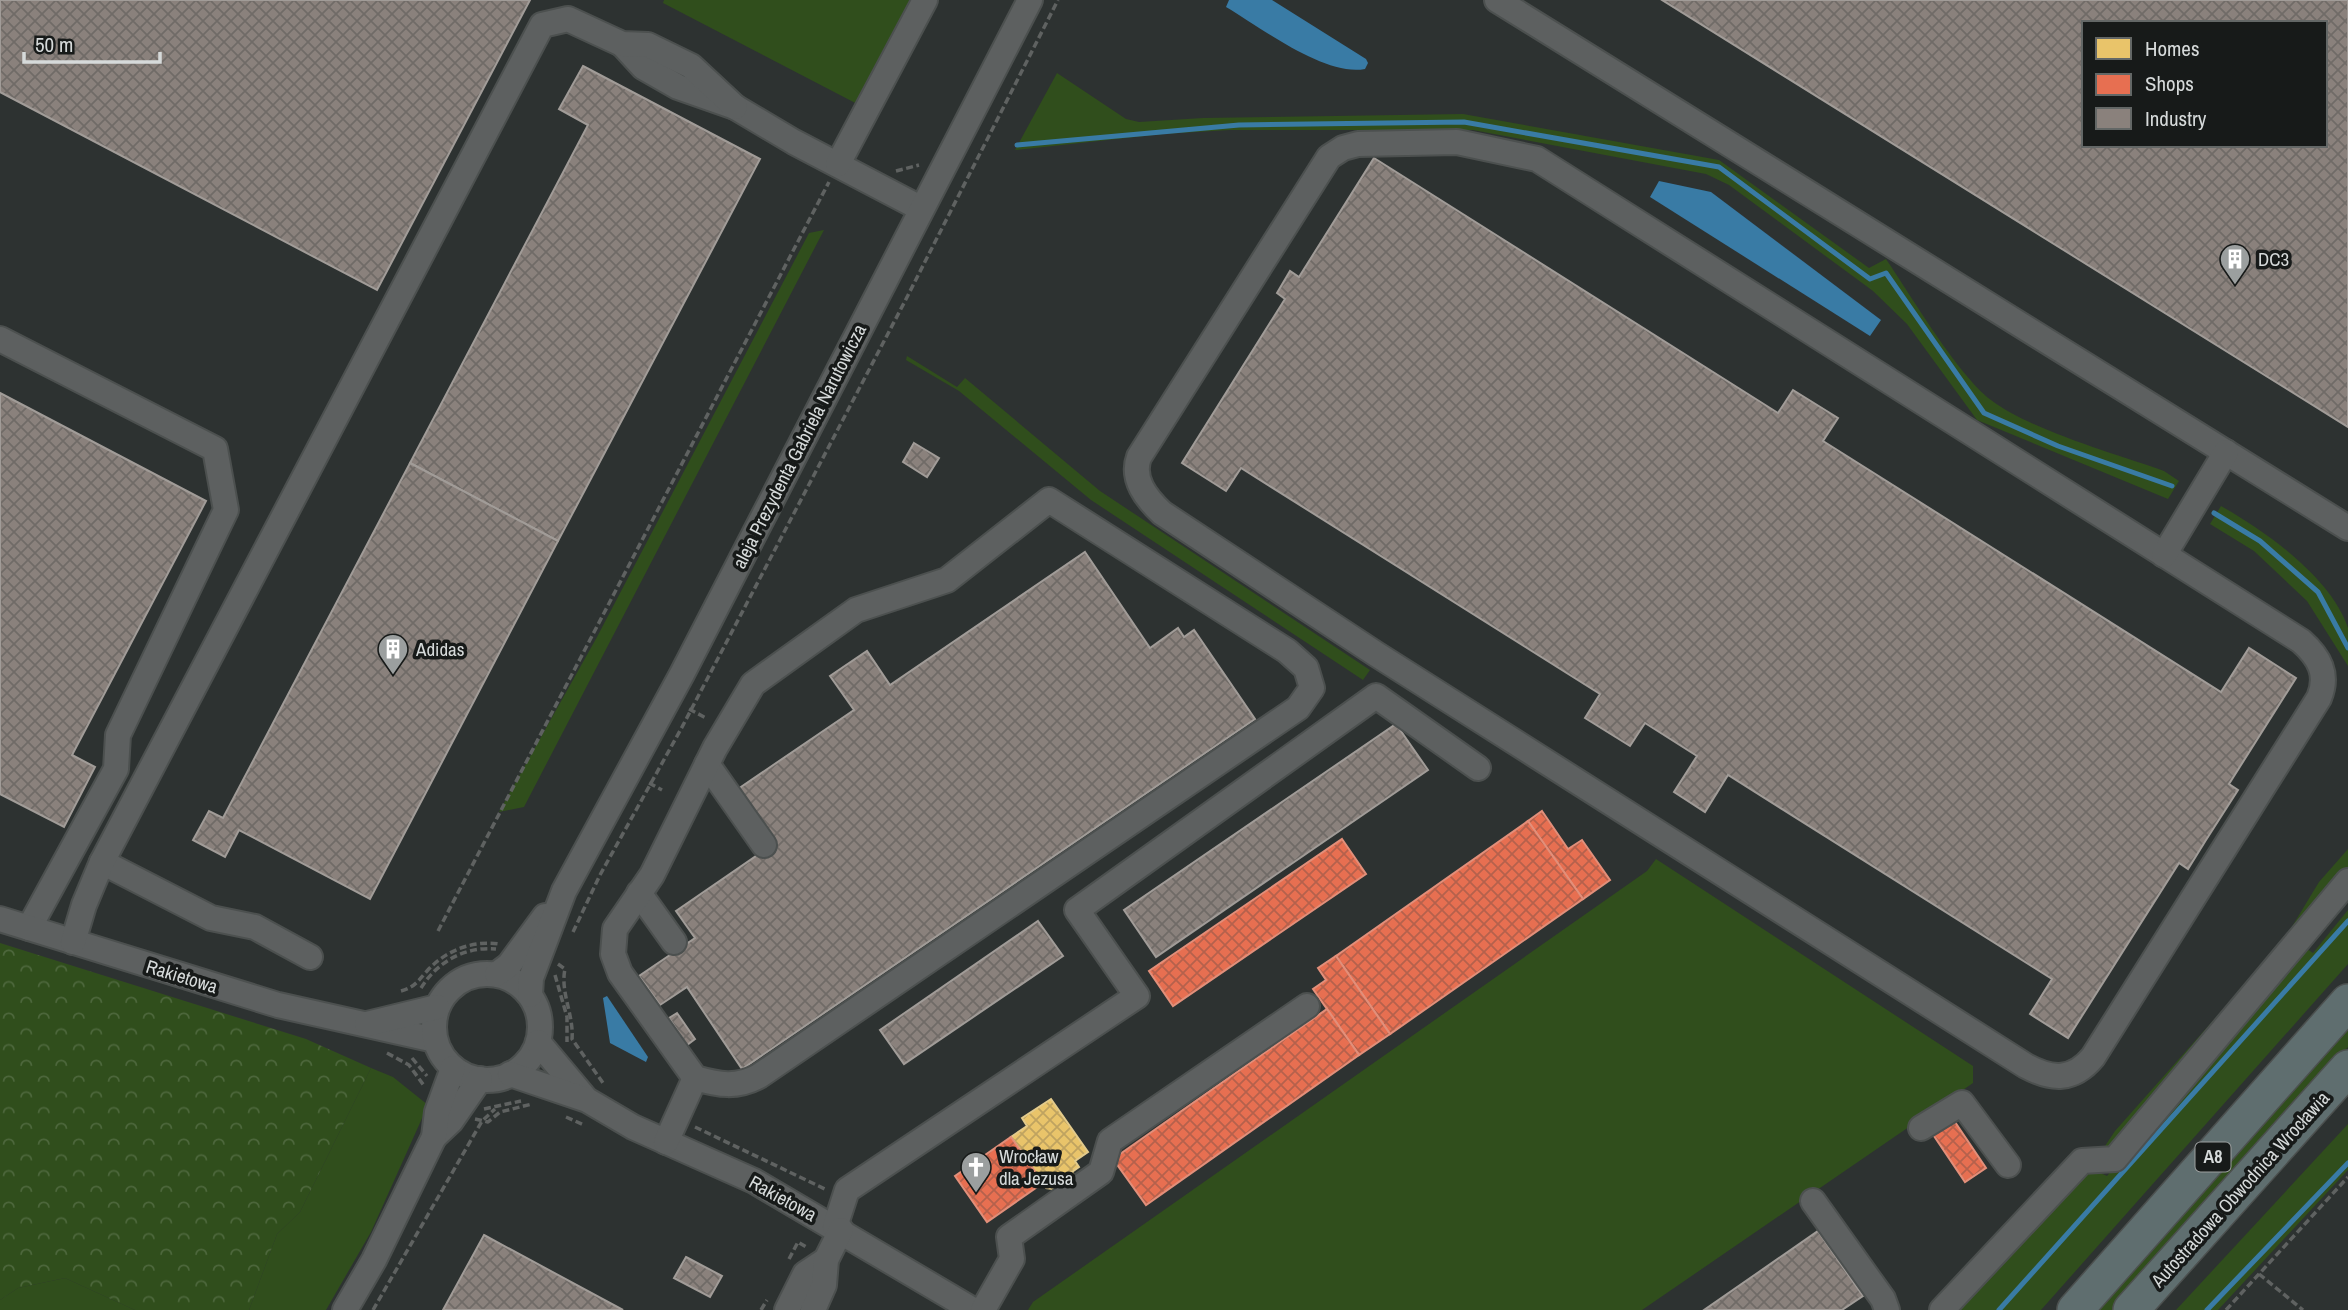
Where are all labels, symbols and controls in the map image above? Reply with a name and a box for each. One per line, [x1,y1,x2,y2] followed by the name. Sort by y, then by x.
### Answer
[24,21,161,65] scale bar
[2082,21,2327,147] legend
[35,30,73,59] text: 50 m
[2145,34,2200,63] text: Homes
[2145,69,2194,98] text: Shops
[2145,104,2207,133] text: Industry
[2218,242,2252,286] building icon: DC3
[2258,246,2289,272] place label: DC3
[726,319,872,573] street label: aleja Prezydenta Gabriela Narutowicza
[376,632,410,676] building icon: Adidas
[415,636,465,662] place label: Adidas
[143,953,221,999] street label: Rakietowa
[2144,1085,2335,1293] street label: Autostradowa Obwodnica Wrocławia
[2196,1142,2230,1172] road number: A8
[999,1143,1074,1191] place label: Wrocław dla Jezusa
[959,1150,993,1194] church icon: Wrocław dla Jezusa
[745,1169,822,1227] street label: Rakietowa

